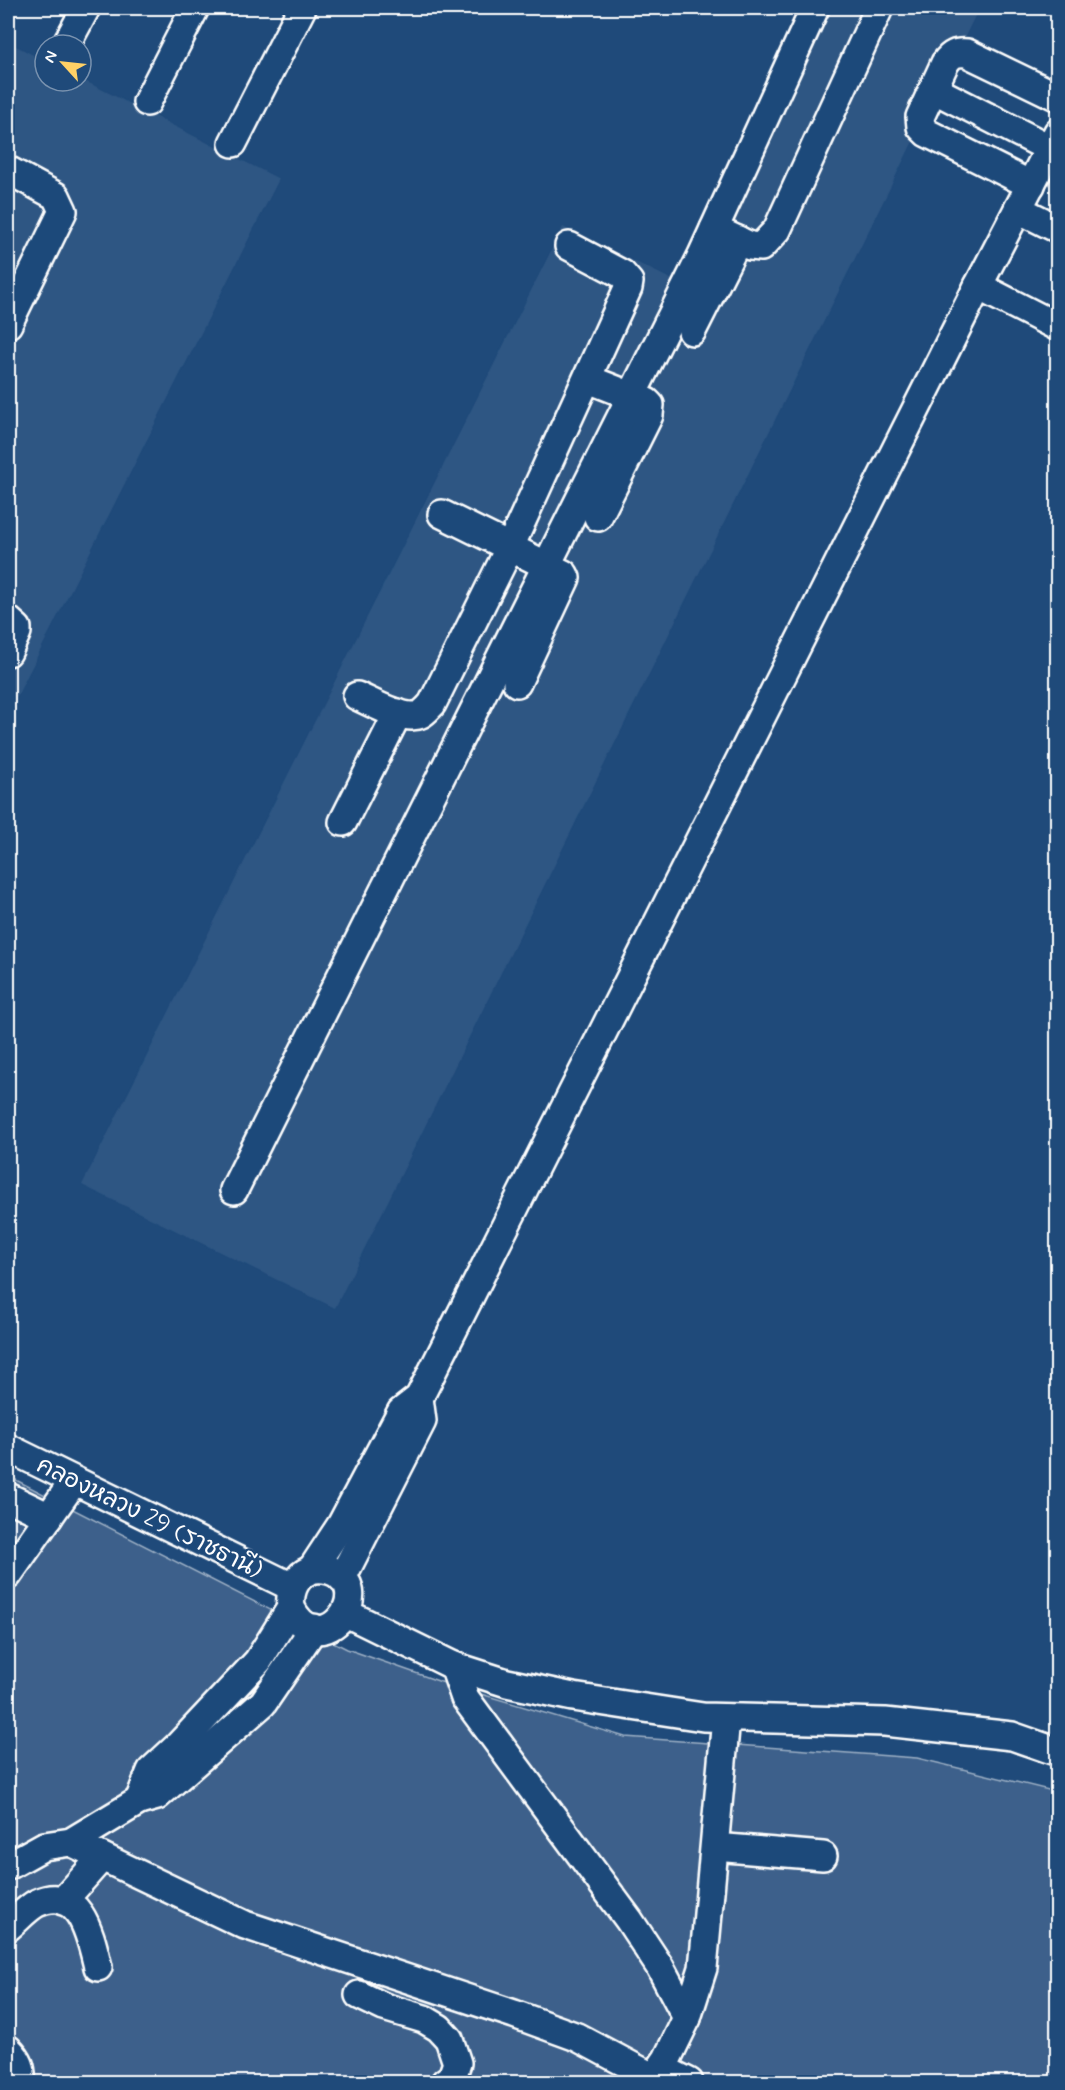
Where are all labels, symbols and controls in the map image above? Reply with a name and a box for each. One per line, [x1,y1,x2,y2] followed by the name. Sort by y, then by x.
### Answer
[33,33,93,93] north arrow
[39,47,63,66] text: N
[32,1449,268,1587] street label: คลองหลวง 29 (ราชธานี)

